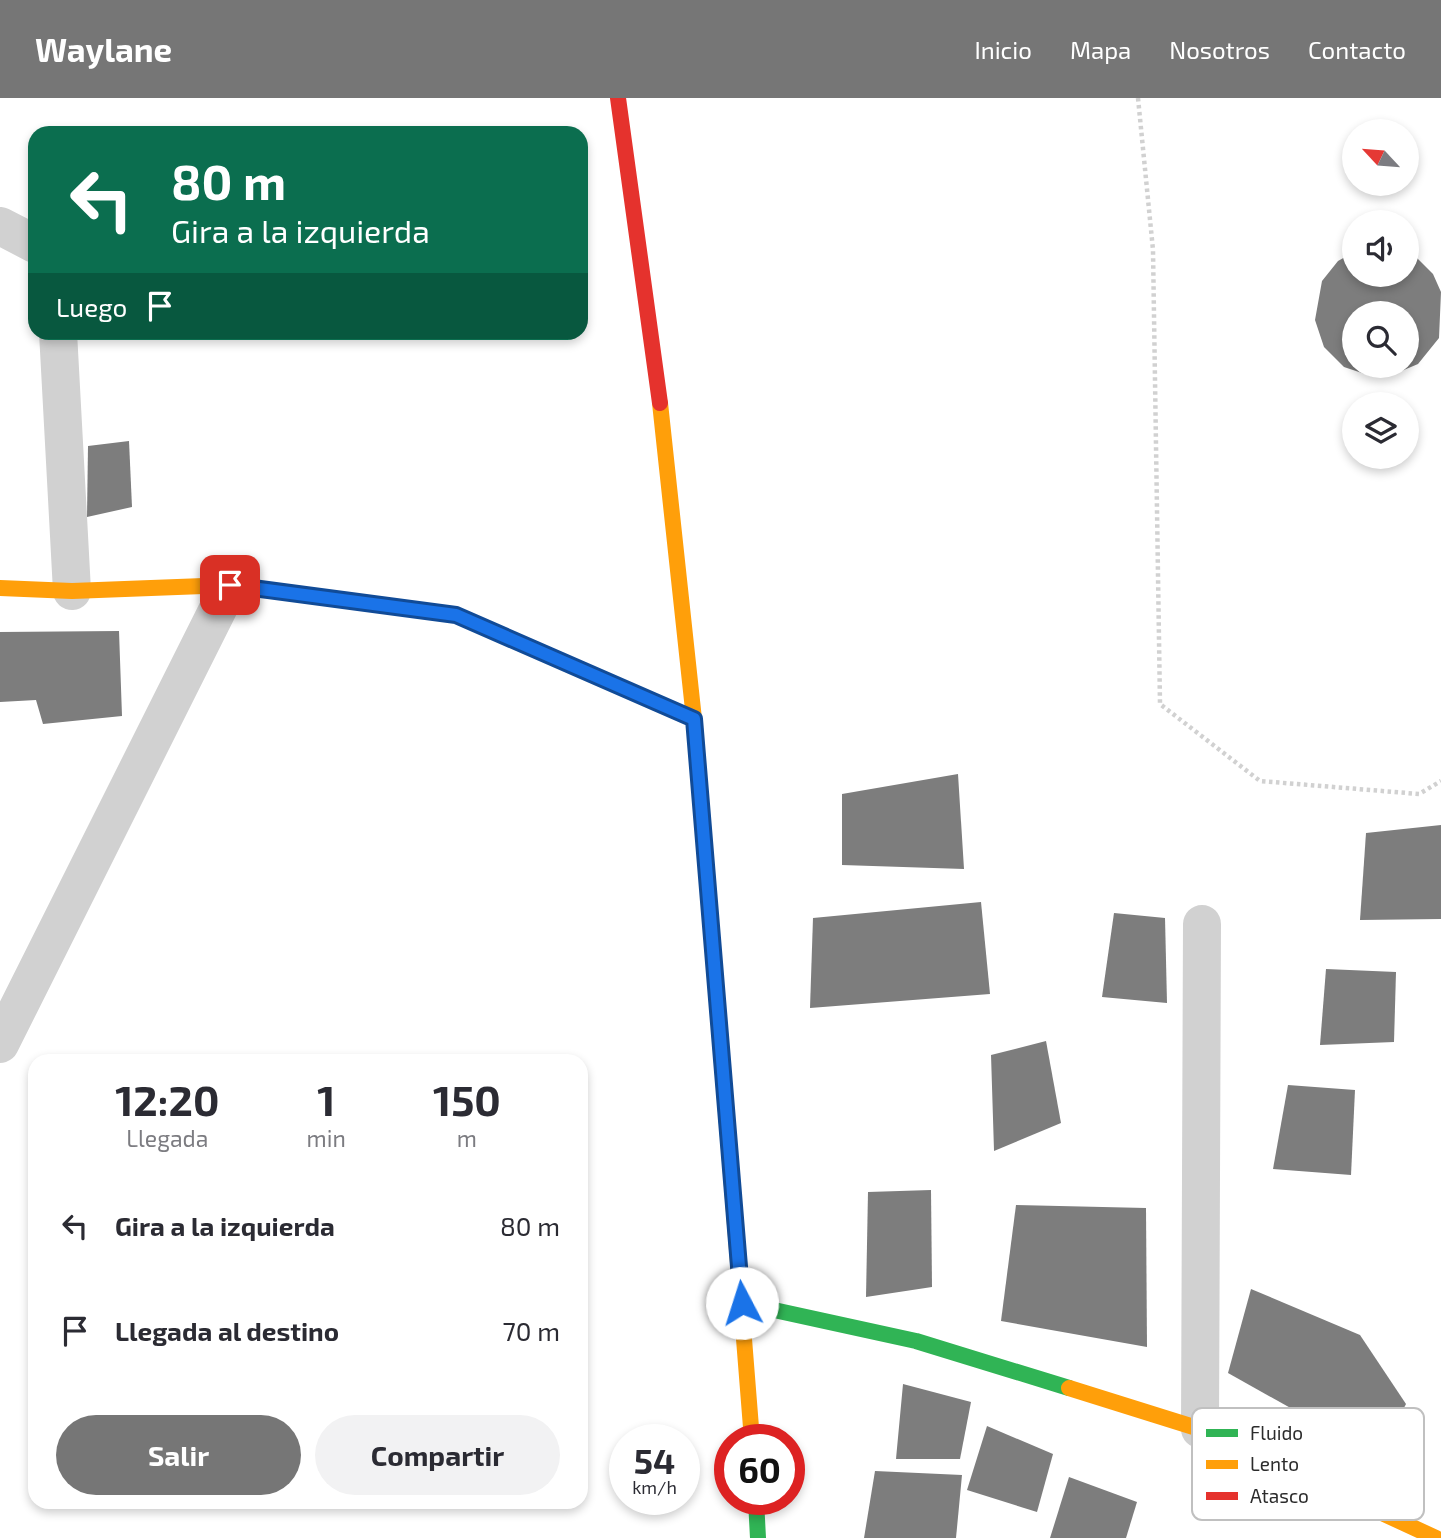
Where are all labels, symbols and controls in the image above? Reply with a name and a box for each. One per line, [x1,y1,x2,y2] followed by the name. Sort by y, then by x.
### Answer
[35,29,172,69] text: Waylane
[974,35,1032,64] text: Inicio
[1070,35,1131,64] text: Mapa
[1169,35,1270,64] text: Nosotros
[1308,35,1406,64] text: Contacto
[1342,119,1419,196] north arrow
[1342,119,1419,469] map controls
[171,151,286,210] text: 80 m
[56,154,147,245] icon: left
[1342,210,1419,287] button: sound
[171,211,430,249] text: Gira a la izquierda
[141,287,179,325] icon: arrive
[56,291,127,322] text: Luego
[1342,301,1419,378] button: search
[1342,392,1419,469] button: layers
[200,555,260,615] pin
[211,566,249,604] icon: arrive
[115,1074,219,1124] text: 12:20
[317,1074,335,1124] text: 1
[433,1074,501,1124] text: 150
[126,1124,208,1152] text: Llegada
[307,1124,346,1152] text: min
[457,1124,477,1152] text: m
[56,1207,94,1245] icon: left
[115,1210,335,1241] text: Gira a la izquierda
[500,1210,560,1241] text: 80 m
[705,1266,779,1340] position arrow
[56,1312,94,1350] icon: arrive
[115,1315,339,1346] text: Llegada al destino
[502,1315,560,1346] text: 70 m
[1192,1408,1424,1520] legend
[56,1415,301,1495] button: Salir
[315,1415,560,1495] button: Compartir
[1250,1421,1303,1444] text: Fluido
[714,1424,805,1515] speed limit sign: 60
[634,1439,675,1481] text: 54
[1250,1452,1299,1475] text: Lento
[632,1476,677,1498] text: km/h
[1250,1484,1309,1507] text: Atasco

